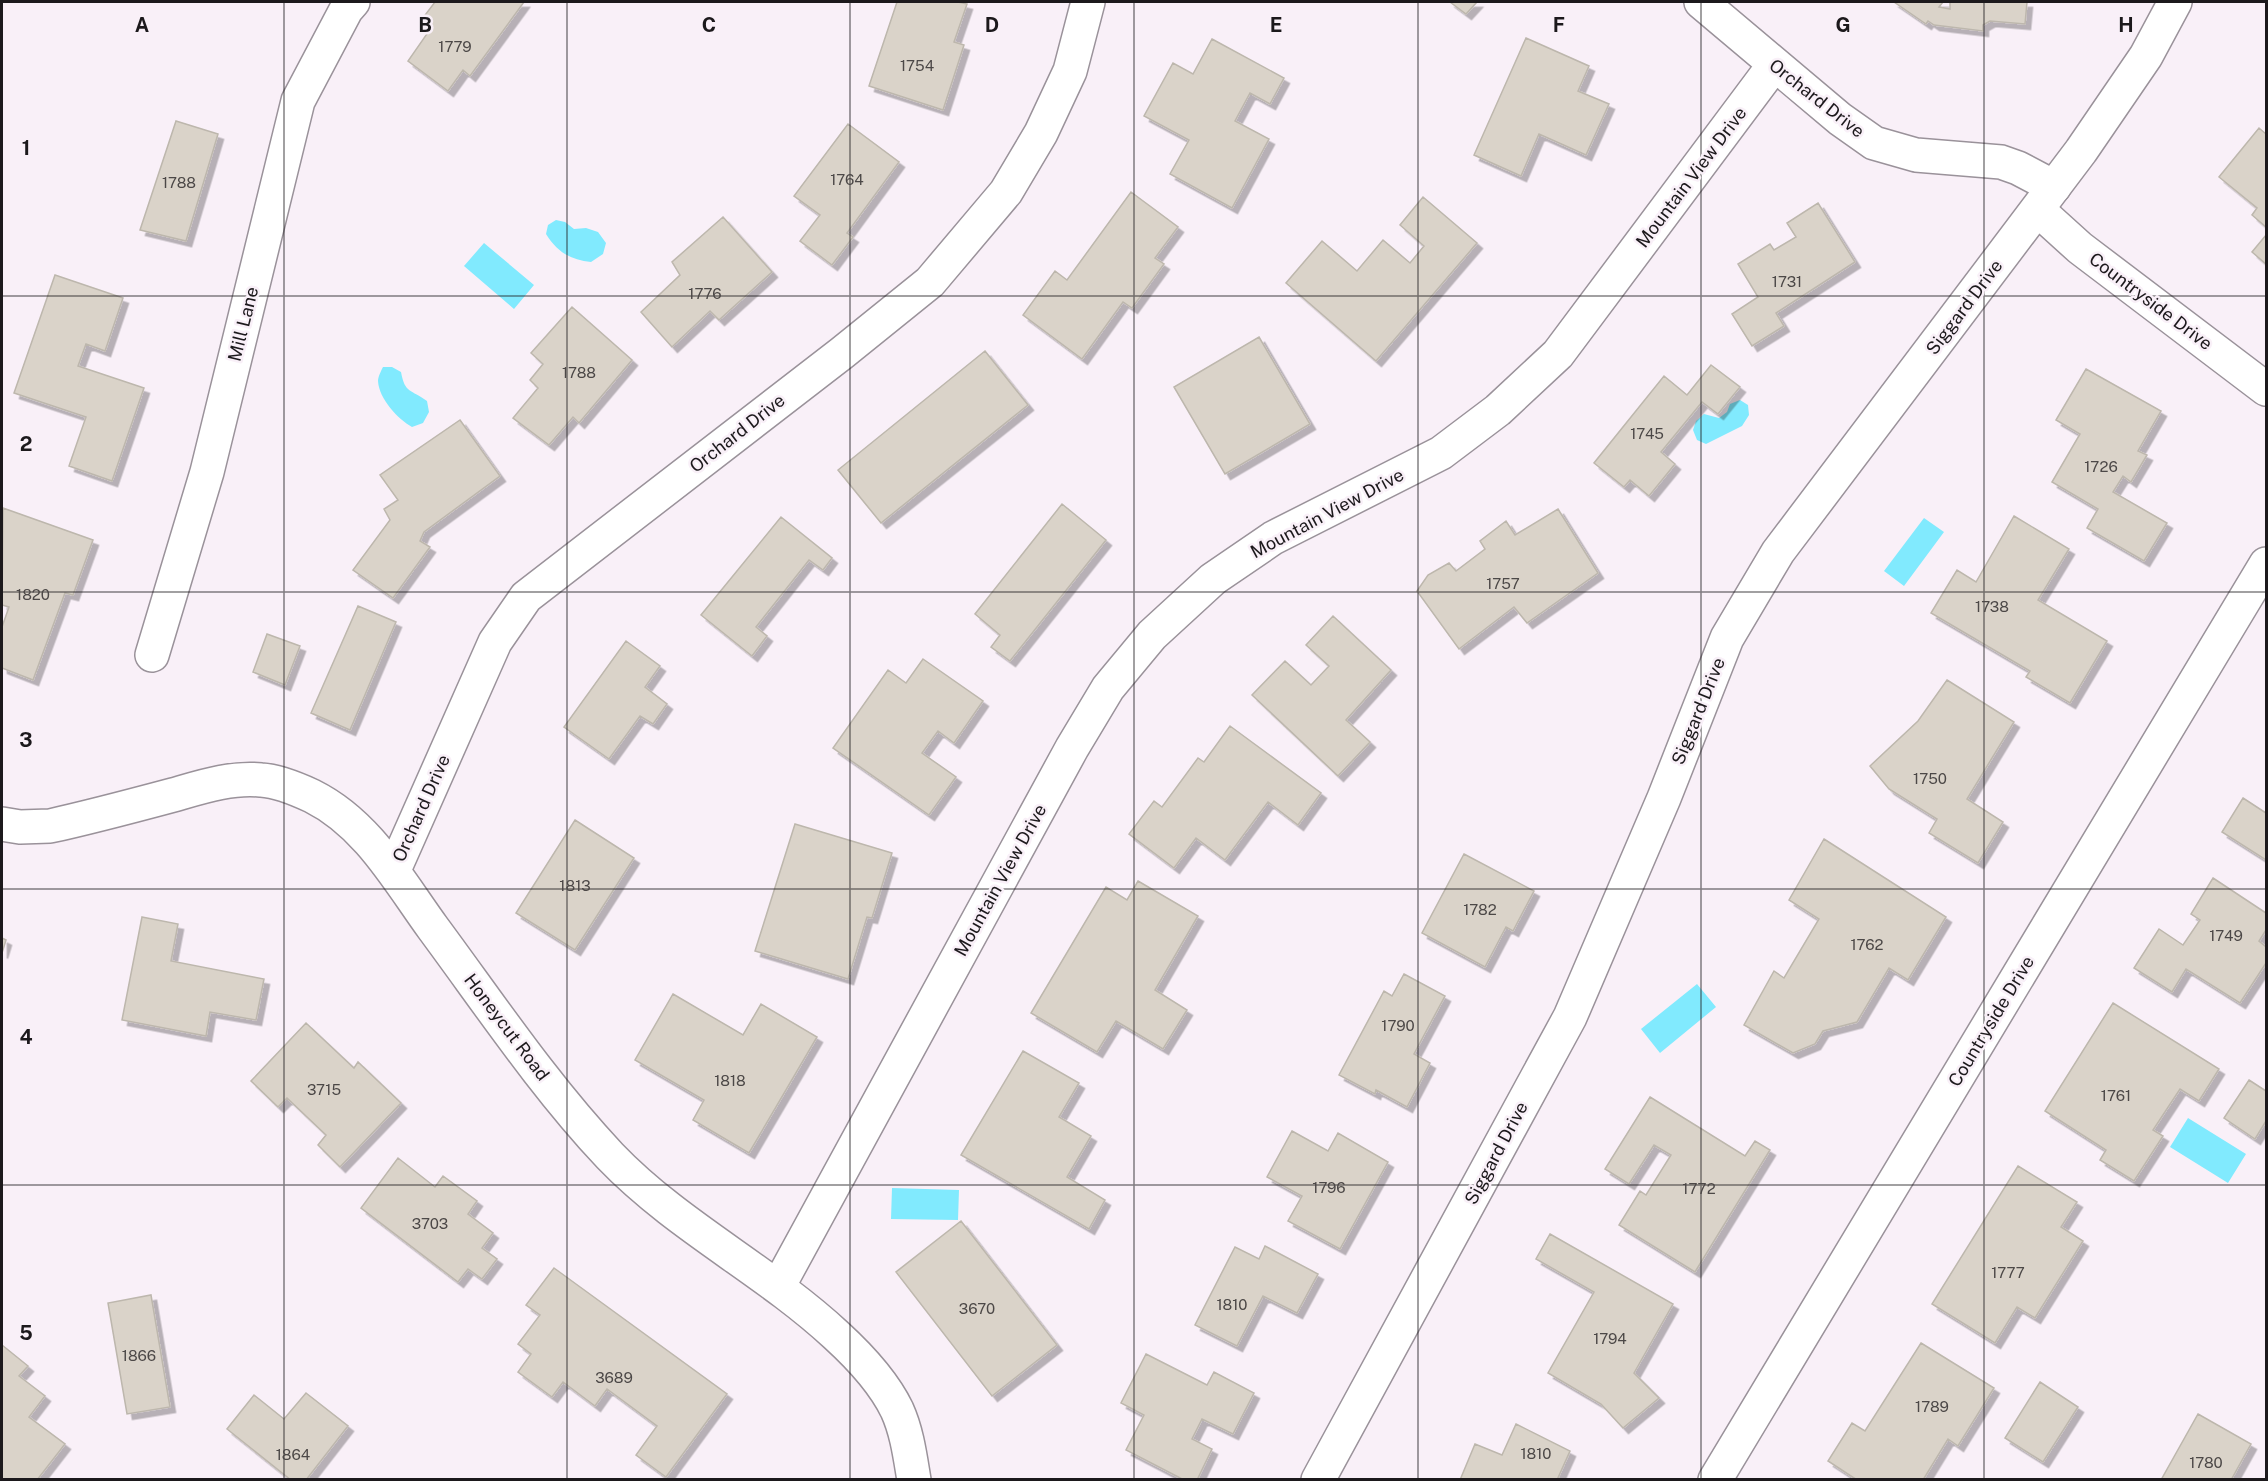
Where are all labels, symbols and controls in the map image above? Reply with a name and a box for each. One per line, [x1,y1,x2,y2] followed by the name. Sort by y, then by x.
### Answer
[135,13,149,37] text: A
[418,13,432,37] text: B
[702,13,716,37] text: C
[985,13,999,37] text: D
[1270,13,1282,37] text: E
[1553,13,1565,37] text: F
[1835,13,1851,37] text: G
[2118,13,2134,37] text: H
[438,38,472,55] house number: 1779
[1765,54,1869,142] street label: Orchard Drive
[900,57,934,74] house number: 1754
[1631,103,1751,251] street label: Mountain View Drive
[22,136,30,160] text: 1
[830,171,864,188] house number: 1764
[162,174,196,191] house number: 1788
[2085,248,2217,354] street label: Countryside Drive
[1921,255,2007,359] street label: Siggard Drive
[1772,273,1802,290] house number: 1731
[224,285,262,363] street label: Mill Lane
[688,285,722,302] house number: 1776
[562,364,596,381] house number: 1788
[685,389,789,477] street label: Orchard Drive
[1630,425,1664,442] house number: 1745
[20,432,32,456] text: 2
[2084,458,2118,475] house number: 1726
[1247,464,1407,562] street label: Mountain View Drive
[1486,575,1520,592] house number: 1757
[16,586,50,603] house number: 1820
[1975,598,2009,615] house number: 1738
[1667,654,1729,768] street label: Siggard Drive
[19,728,33,752] text: 3
[388,751,454,865] street label: Orchard Drive
[1913,770,1947,787] house number: 1750
[950,800,1050,960] street label: Mountain View Drive
[559,877,591,894] house number: 1813
[1463,901,1497,918] house number: 1782
[2209,927,2243,944] house number: 1749
[1850,936,1884,953] house number: 1762
[1944,952,2038,1090] street label: Countryside Drive
[460,970,554,1084] street label: Honeycut Road
[1381,1017,1415,1034] house number: 1790
[19,1025,33,1049] text: 4
[714,1072,746,1089] house number: 1818
[307,1081,341,1098] house number: 3715
[2101,1087,2131,1104] house number: 1761
[1460,1098,1532,1208] street label: Siggard Drive
[1312,1179,1346,1196] house number: 1796
[1682,1180,1716,1197] house number: 1772
[412,1215,448,1232] house number: 3703
[1991,1264,2025,1281] house number: 1777
[1216,1296,1248,1313] house number: 1810
[959,1300,995,1317] house number: 3670
[19,1321,33,1345] text: 5
[1593,1330,1627,1347] house number: 1794
[122,1347,156,1364] house number: 1866
[595,1369,633,1386] house number: 3689
[1915,1398,1949,1415] house number: 1789
[1520,1445,1552,1462] house number: 1810
[276,1446,310,1463] house number: 1864
[2189,1454,2223,1471] house number: 1780

